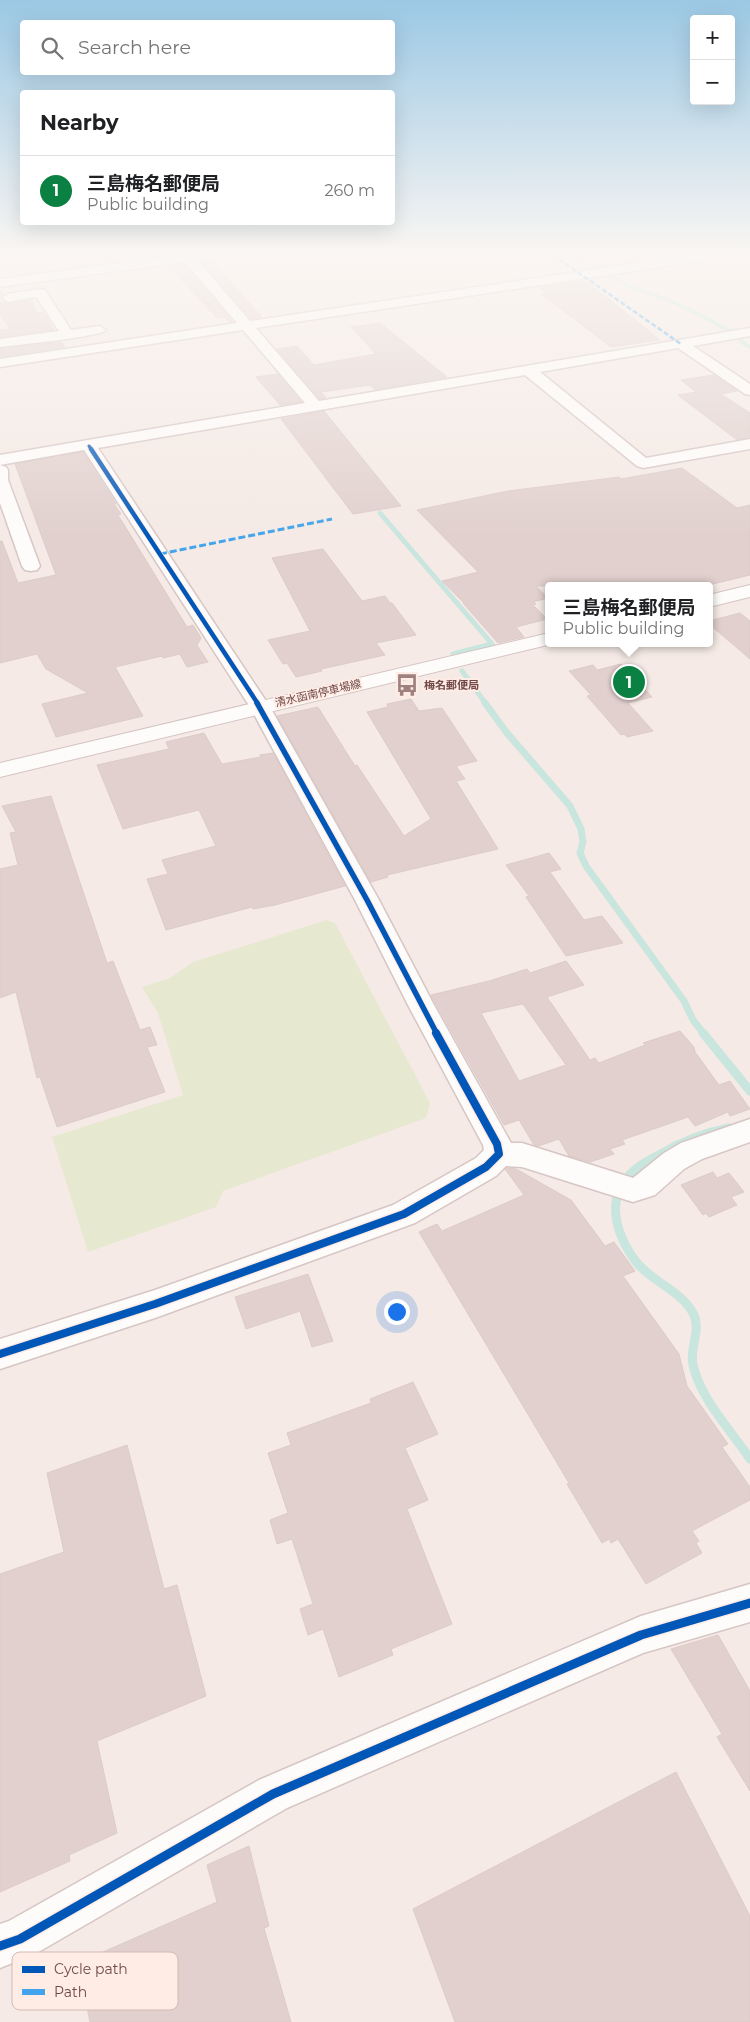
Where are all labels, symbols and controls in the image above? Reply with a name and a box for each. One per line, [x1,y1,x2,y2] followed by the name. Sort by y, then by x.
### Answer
[690,15,735,105] map controls
[690,15,735,60] button: +
[20,20,395,75] search box
[38,34,66,62] icon: search
[78,36,191,59] text: Search here
[690,60,735,105] button: −
[40,110,119,135] text: Nearby
[87,172,220,195] text: 三島梅名郵便局
[53,181,59,200] text: 1
[324,181,375,200] text: 260 m
[87,195,209,214] text: Public building
[545,582,713,647] popup
[562,596,696,619] text: 三島梅名郵便局
[562,619,685,638] text: Public building
[613,663,645,701] pin: 1
[394,672,420,698] bus stop icon: 梅名郵便局
[274,676,362,710] street label: 清水函南停車場線
[424,678,479,692] place label: 梅名郵便局
[384,1299,410,1325] your location
[12,1952,178,2010] legend
[54,1960,128,1978] text: Cycle path
[54,1983,87,2001] text: Path

